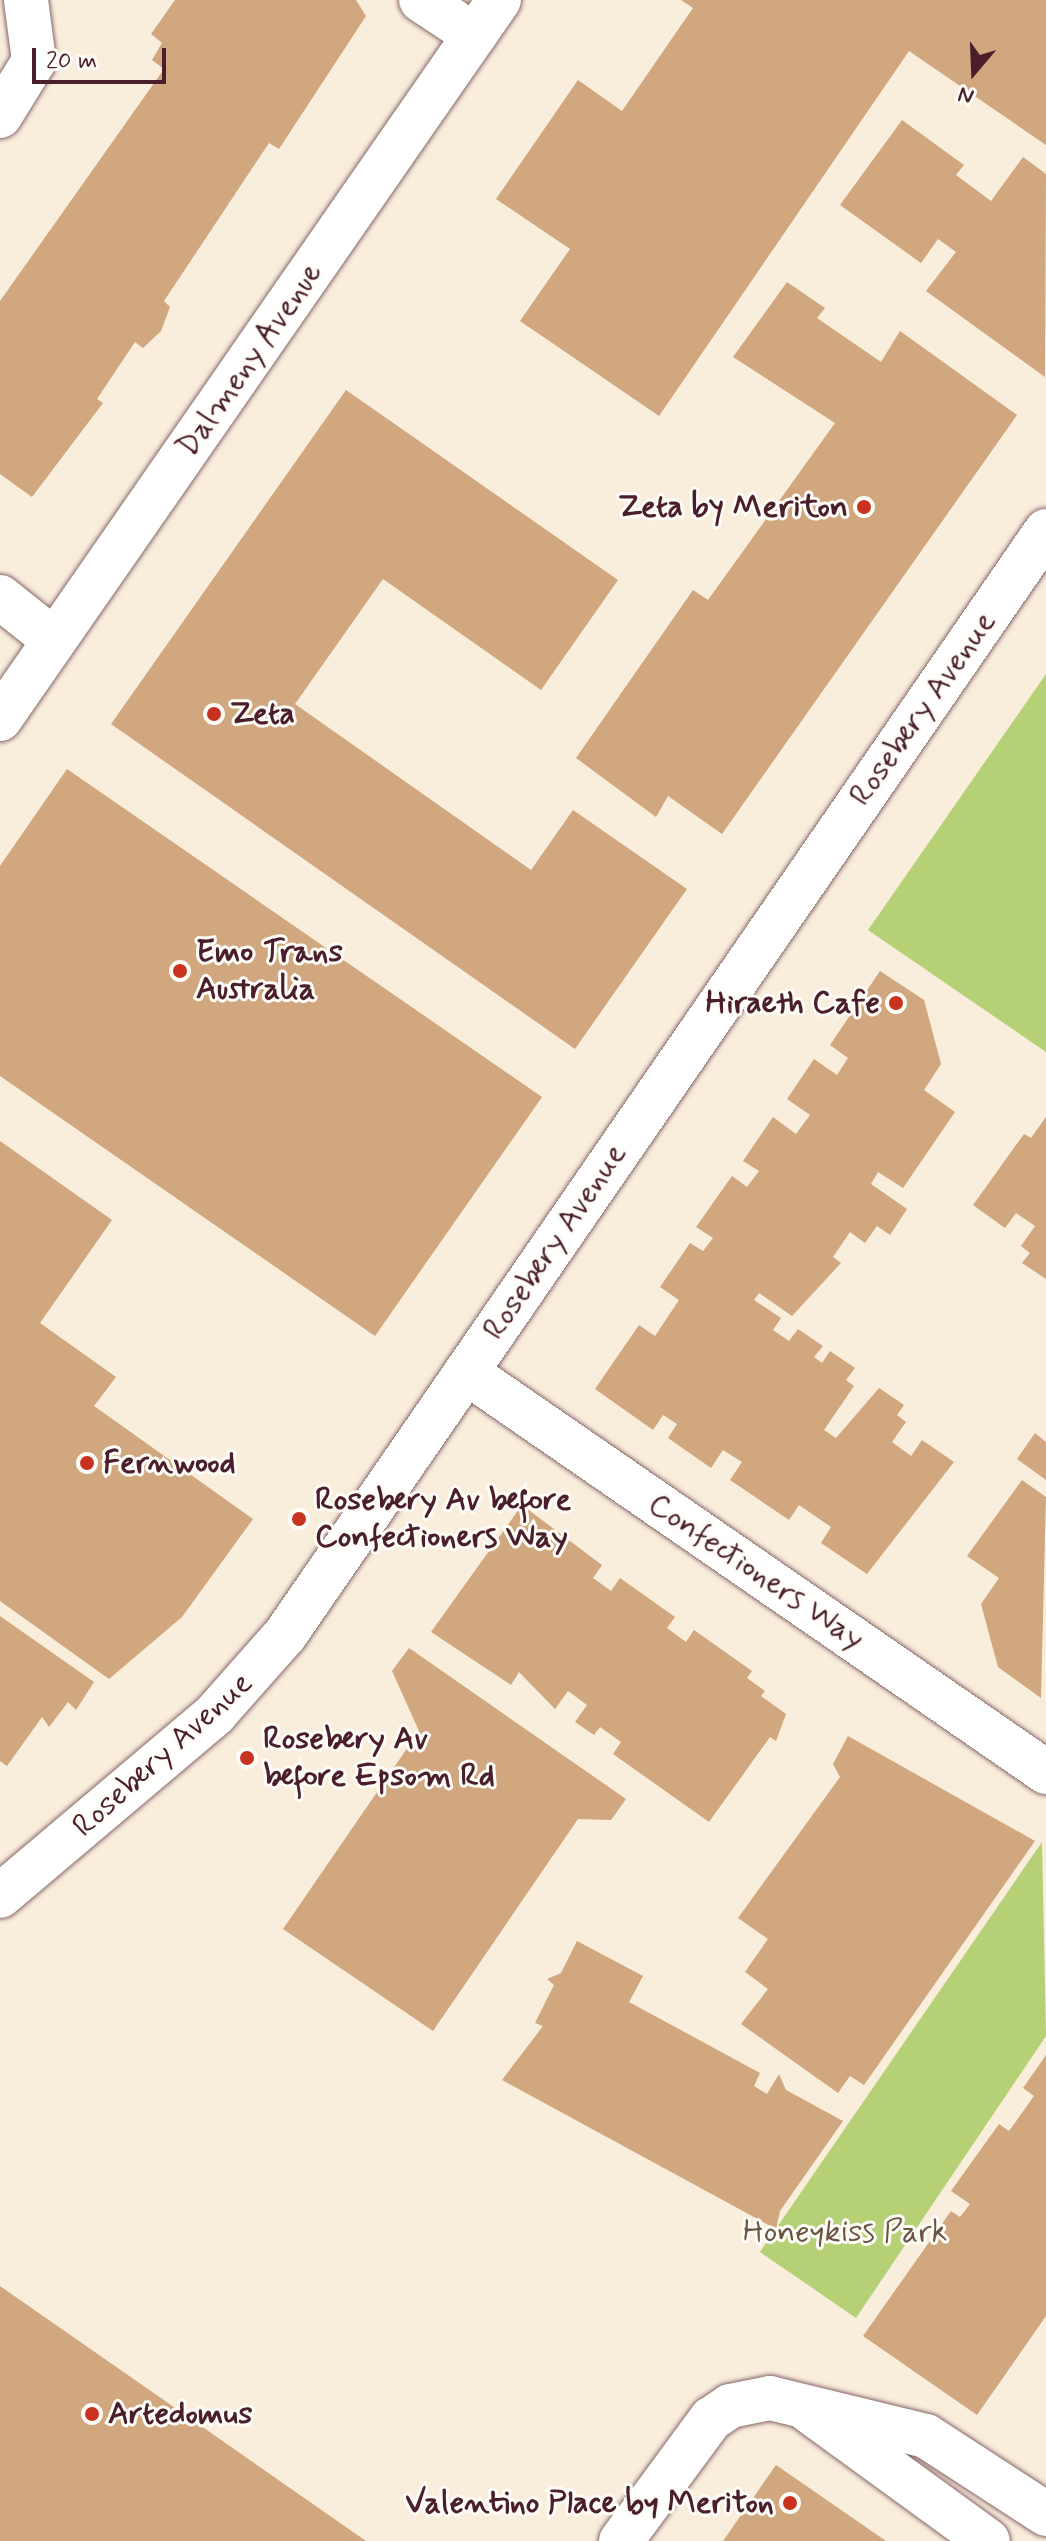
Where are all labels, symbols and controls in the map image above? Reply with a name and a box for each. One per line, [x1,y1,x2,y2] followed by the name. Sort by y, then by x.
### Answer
[36,32,170,82] scale bar
[934,32,1014,112] north arrow
[46,46,97,77] text: 20 m
[955,79,978,110] text: N
[166,252,334,468] street label: Dalmeny Avenue
[627,488,848,526] place label: Zeta by Meriton
[855,498,873,516] marker: Zeta by Meriton
[841,604,1005,814] street label: Rosebery Avenue
[230,695,295,733] place label: Zeta
[205,705,223,723] marker: Zeta
[196,934,345,1009] place label: Emo Trans Australia
[171,962,189,980] marker: Emo Trans Australia
[706,984,880,1022] place label: Hiraeth Cafe
[887,994,905,1012] marker: Hiraeth Cafe
[475,1136,635,1348] street label: Rosebery Avenue
[103,1444,236,1482] place label: Fernwood
[78,1454,96,1472] marker: Fernwood
[315,1482,571,1557] place label: Rosebery Av before Confectioners Way
[640,1485,872,1659] street label: Confectioners Way
[290,1510,308,1528] marker: Rosebery Av before Confectioners Way
[64,1664,262,1846] street label: Rosebery Avenue
[263,1721,492,1796] place label: Rosebery Av before Epsom Rd
[238,1749,256,1767] marker: Rosebery Av before Epsom Rd
[743,2213,947,2251] park label: Honeykiss Park
[108,2395,253,2433] place label: Artedomus
[83,2405,101,2423] marker: Artedomus
[405,2484,774,2522] place label: Valentino Place by Meriton
[781,2494,799,2512] marker: Valentino Place by Meriton

